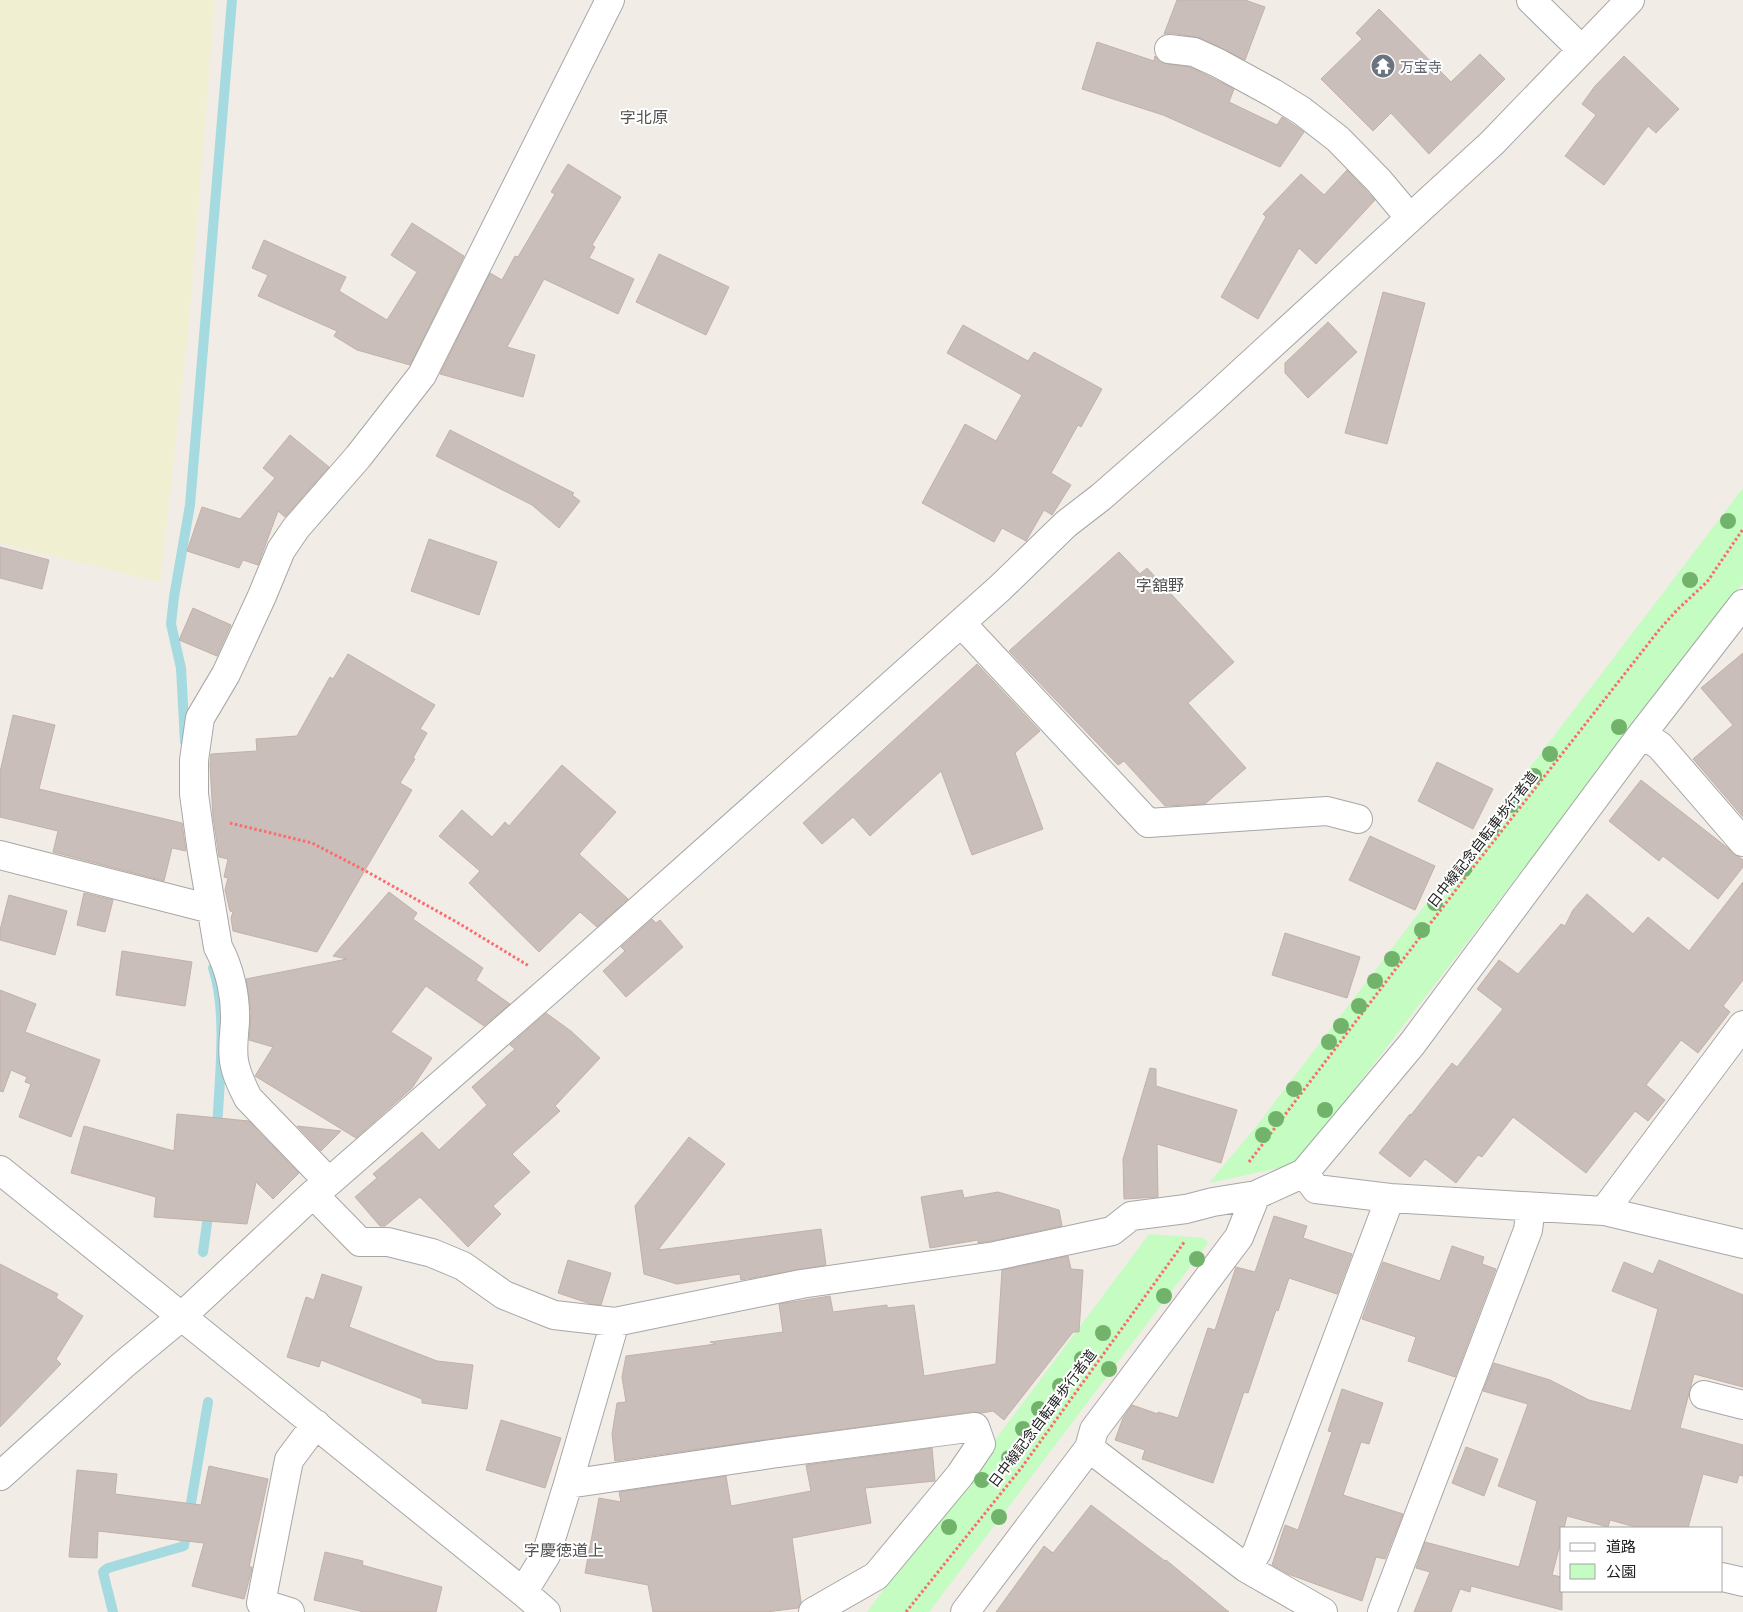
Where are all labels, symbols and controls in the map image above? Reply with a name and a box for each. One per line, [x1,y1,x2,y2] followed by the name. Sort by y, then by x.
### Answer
[1370,53,1396,79] temple icon: 万宝寺
[1400,58,1442,75] place label: 万宝寺
[620,107,668,127] district label: 字北原
[1136,575,1184,595] district label: 字舘野
[1424,768,1540,910] street label: 日中線記念自転車歩行者道
[985,1346,1099,1490] street label: 日中線記念自転車歩行者道
[1560,1527,1723,1592] legend
[1606,1537,1636,1556] text: 道路
[524,1540,604,1560] district label: 字慶徳道上
[1606,1562,1636,1581] text: 公園

